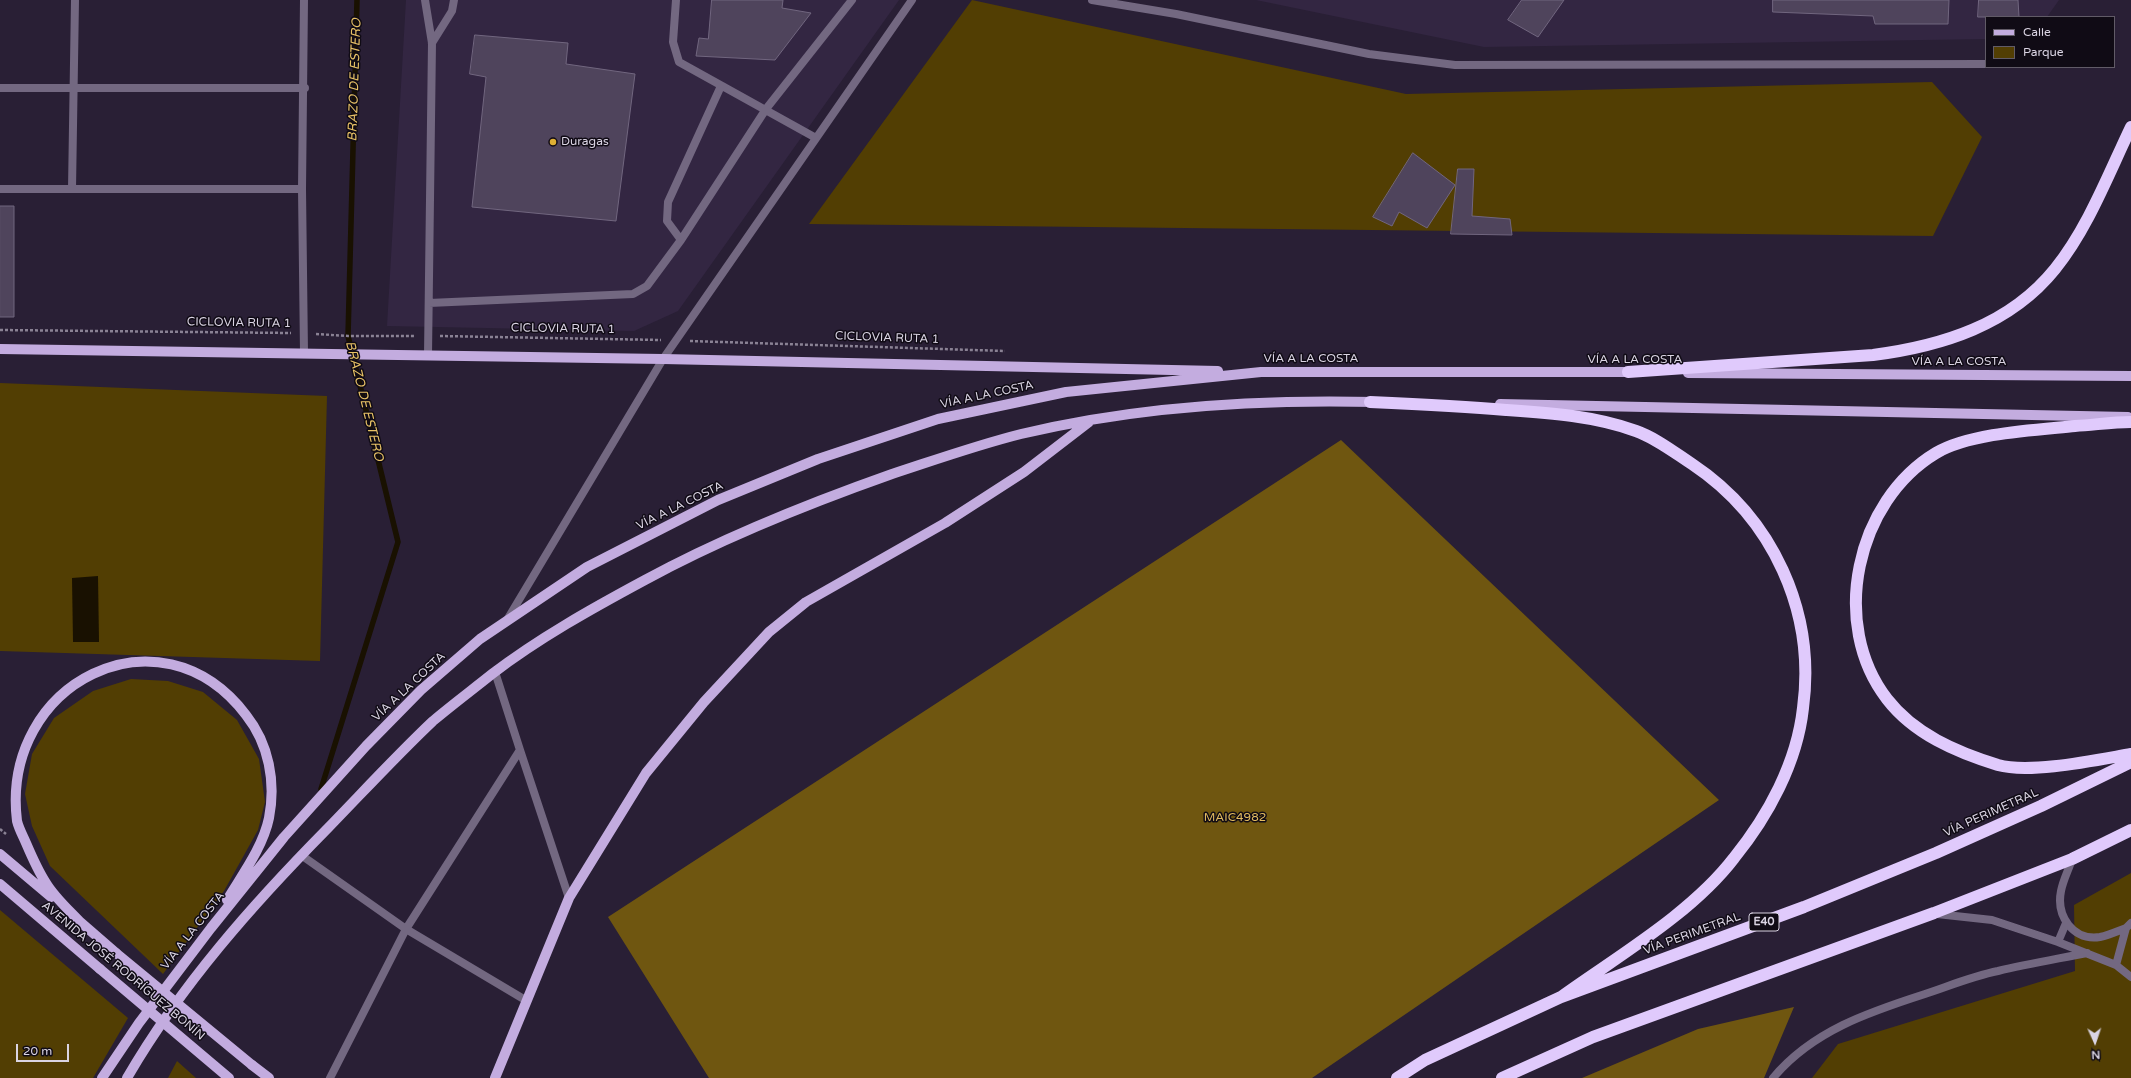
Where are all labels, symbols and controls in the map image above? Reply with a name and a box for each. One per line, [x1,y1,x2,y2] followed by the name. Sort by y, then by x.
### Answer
[1985,16,2115,68] legend
[345,18,365,142] water label: BRAZO DE ESTERO
[2023,25,2051,39] text: Calle
[2023,45,2064,59] text: Parque
[561,135,609,149] place label: Duragas
[548,137,558,147] marker: Duragas
[187,315,291,331] street label: CICLOVIA RUTA 1
[511,321,615,337] street label: CICLOVIA RUTA 1
[835,329,939,347] street label: CICLOVIA RUTA 1
[341,339,387,463] water label: BRAZO DE ESTERO
[1264,352,1358,366] street label: VÍA A LA COSTA
[1588,353,1682,367] street label: VÍA A LA COSTA
[1912,355,2006,369] street label: VÍA A LA COSTA
[939,378,1035,412] street label: VÍA A LA COSTA
[634,479,726,533] street label: VÍA A LA COSTA
[369,649,449,725] street label: VÍA A LA COSTA
[1941,786,2041,840] street label: VÍA PERIMETRAL
[1204,811,1266,825] park label: MAIC4982
[158,889,228,973] street label: VÍA A LA COSTA
[39,898,207,1044] street label: AVENIDA JOSÉ RODRÍGUEZ BONÍN
[1641,910,1743,958] street label: VÍA PERIMETRAL
[1749,913,1779,931] road number: E40
[2075,1022,2115,1062] north arrow
[18,1036,71,1062] scale bar
[23,1044,52,1058] text: 20 m
[2091,1048,2100,1061] text: N

